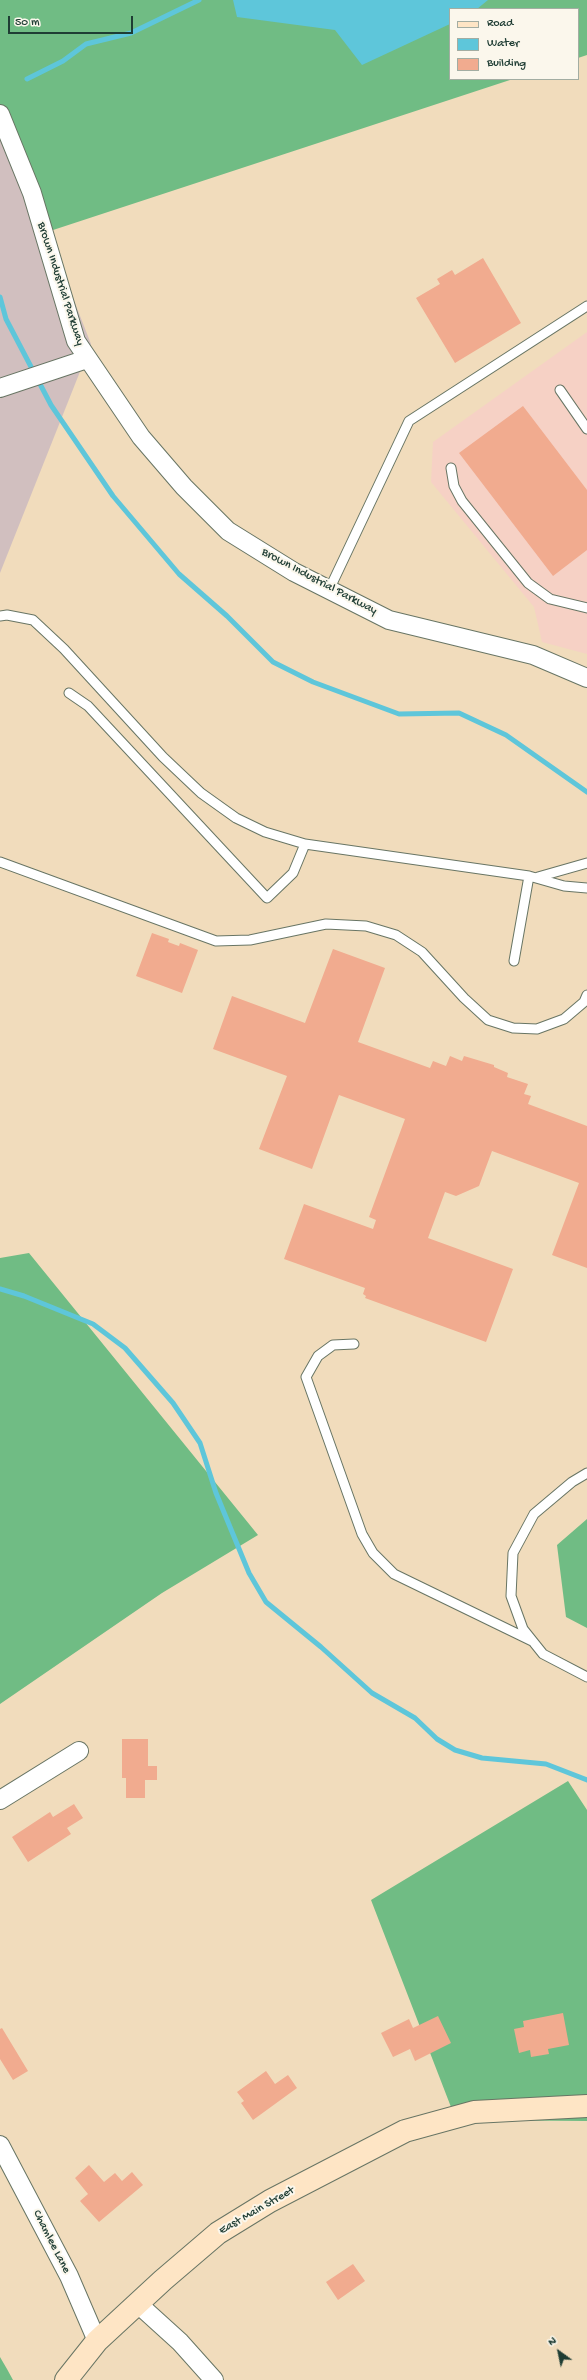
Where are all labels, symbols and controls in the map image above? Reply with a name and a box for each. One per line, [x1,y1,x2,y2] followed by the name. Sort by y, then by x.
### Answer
[10,8,135,34] scale bar
[449,8,579,80] legend
[15,16,40,30] text: 50 m
[487,17,513,31] text: Road
[487,37,519,51] text: Water
[487,57,526,71] text: Building
[33,221,87,347] street label: Brown Industrial Parkway
[259,545,379,619] street label: Brown Industrial Parkway
[217,2184,297,2238] street label: East Main Street
[29,2208,73,2276] street label: Chamlee Lane
[539,2332,579,2372] north arrow
[546,2335,559,2349] text: N

